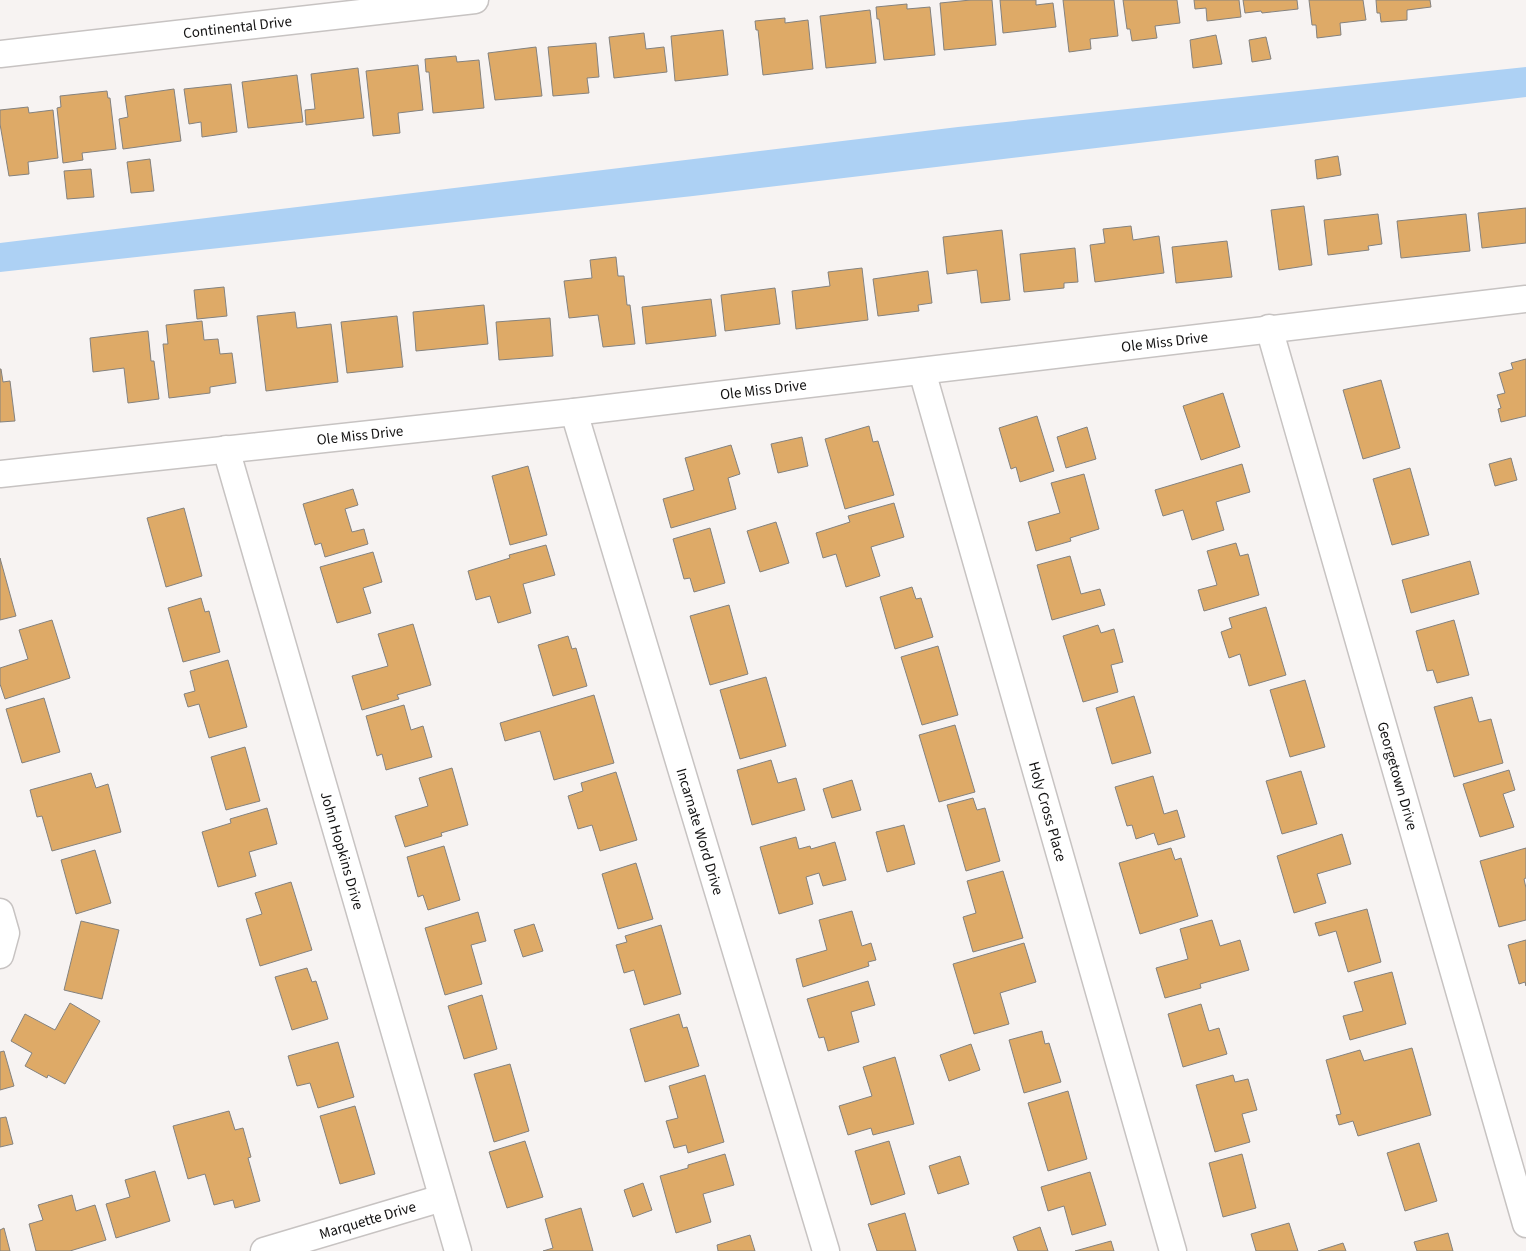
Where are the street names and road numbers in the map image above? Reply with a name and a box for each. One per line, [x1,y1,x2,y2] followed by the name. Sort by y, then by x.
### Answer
[182,10,293,44] street label: Continental Drive
[1120,326,1209,357] street label: Ole Miss Drive
[719,374,808,405] street label: Ole Miss Drive
[316,420,404,450] street label: Ole Miss Drive
[1372,719,1423,833] street label: Georgetown Drive
[1023,759,1072,864] street label: Holy Cross Place
[671,766,729,897] street label: Incarnate Word Drive
[315,789,369,912] street label: John Hopkins Drive
[317,1196,418,1245] street label: Marquette Drive

